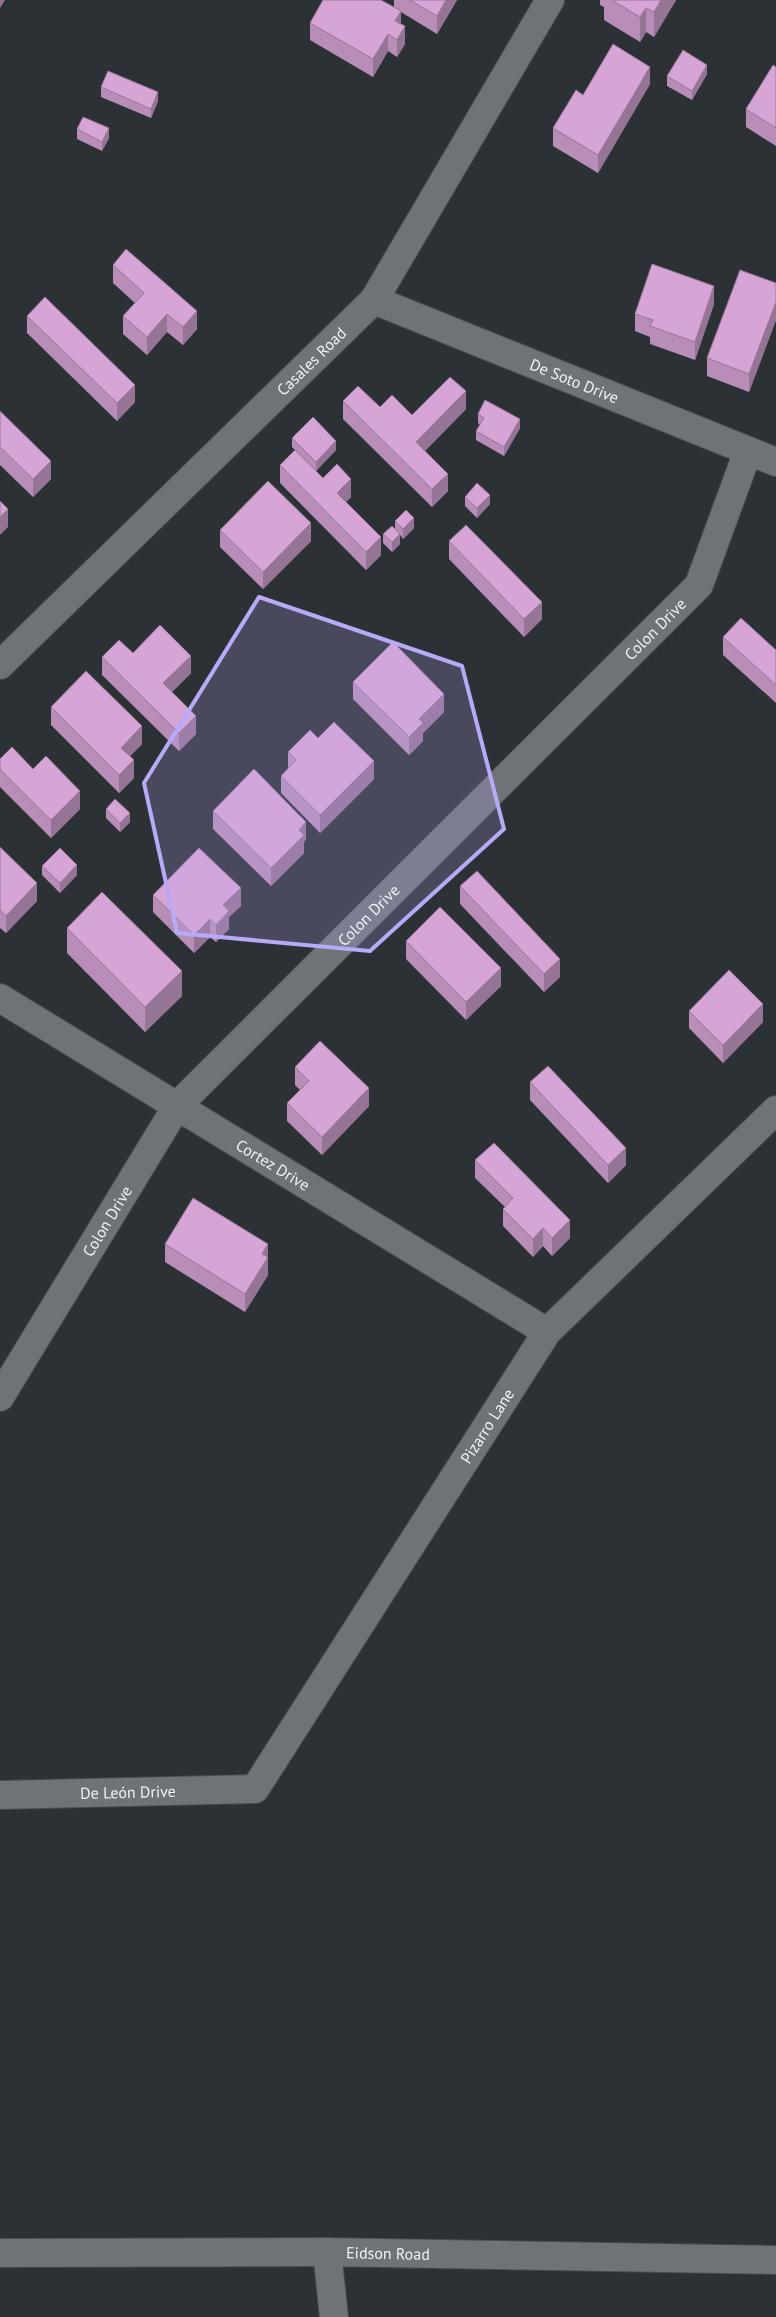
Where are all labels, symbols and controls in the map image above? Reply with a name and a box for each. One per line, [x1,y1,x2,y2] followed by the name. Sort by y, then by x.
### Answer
[272,323,350,400] street label: Casales Road
[527,354,622,408] street label: De Soto Drive
[620,594,690,664] street label: Colon Drive
[333,880,404,950] street label: Colon Drive
[232,1135,314,1195] street label: Cortez Drive
[78,1182,136,1260] street label: Colon Drive
[456,1385,518,1467] street label: Pizarro Lane
[80,1781,176,1803] street label: De León Drive
[346,2242,430,2264] street label: Eidson Road

